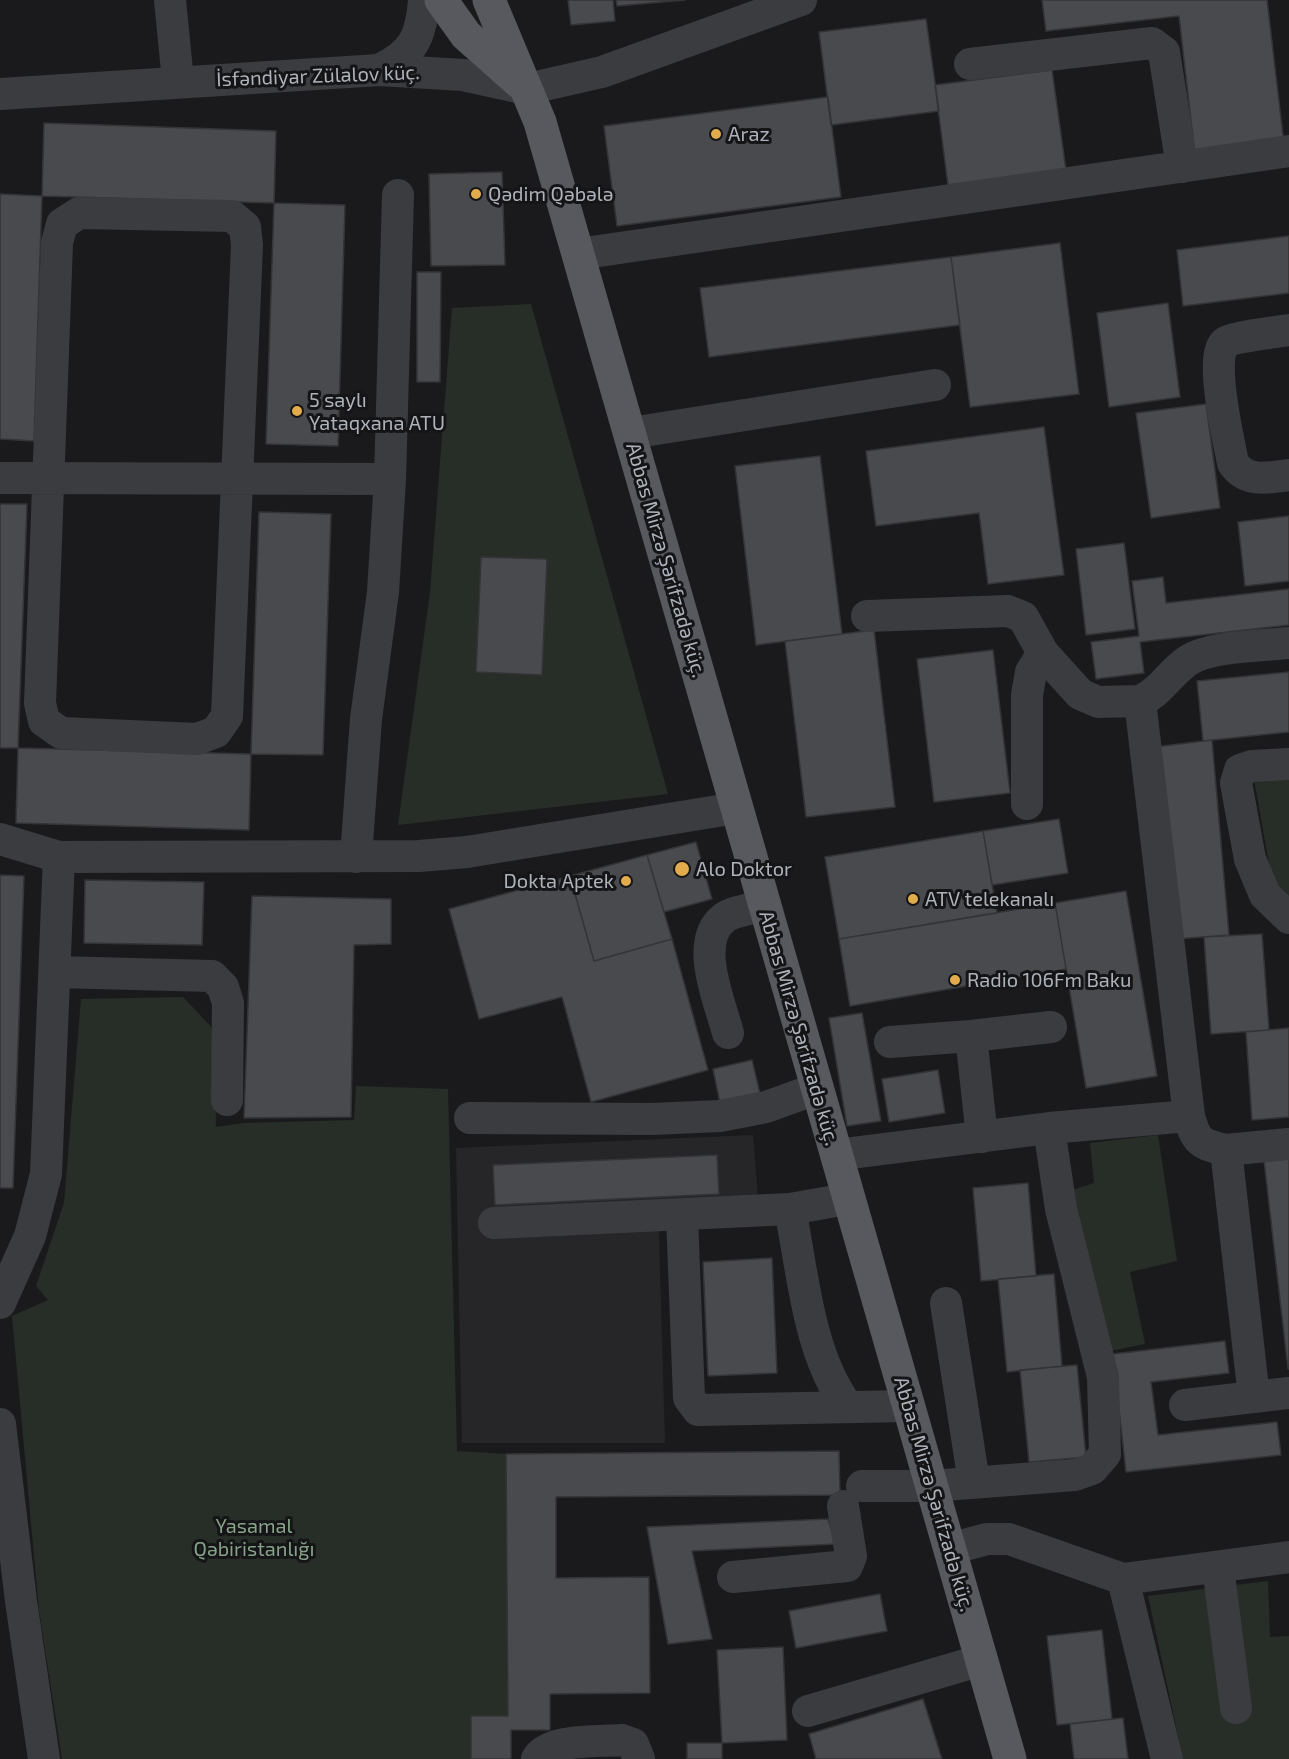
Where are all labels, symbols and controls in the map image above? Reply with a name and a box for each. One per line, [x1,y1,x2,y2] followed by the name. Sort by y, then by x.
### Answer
[216,60,420,92] street label: İsfəndiyar Zülalov küç.
[728,122,770,146] place label: Araz
[709,127,723,141] marker: Araz
[488,182,613,206] place label: Qədim Qəbələ
[469,187,483,201] marker: Qədim Qəbələ
[309,388,445,435] place label: 5 saylı Yataqxana ATU
[290,404,304,418] marker: 5 saylı Yataqxana ATU
[621,440,711,680] street label: Abbas Mirzə Şərifzadə küç.
[696,857,792,881] place label: Alo Doktor
[673,860,691,878] marker: Alo Doktor
[504,869,614,893] place label: Dokta Aptek
[619,874,633,888] marker: Dokta Aptek
[925,887,1054,911] place label: ATV telekanalı
[906,892,920,906] marker: ATV telekanalı
[754,908,844,1148] street label: Abbas Mirzə Şərifzadə küç.
[967,968,1131,992] place label: Radio 106Fm Baku
[948,973,962,987] marker: Radio 106Fm Baku
[889,1374,979,1614] street label: Abbas Mirzə Şərifzadə küç.
[194,1514,314,1561] park label: Yasamal Qəbiristanlığı

